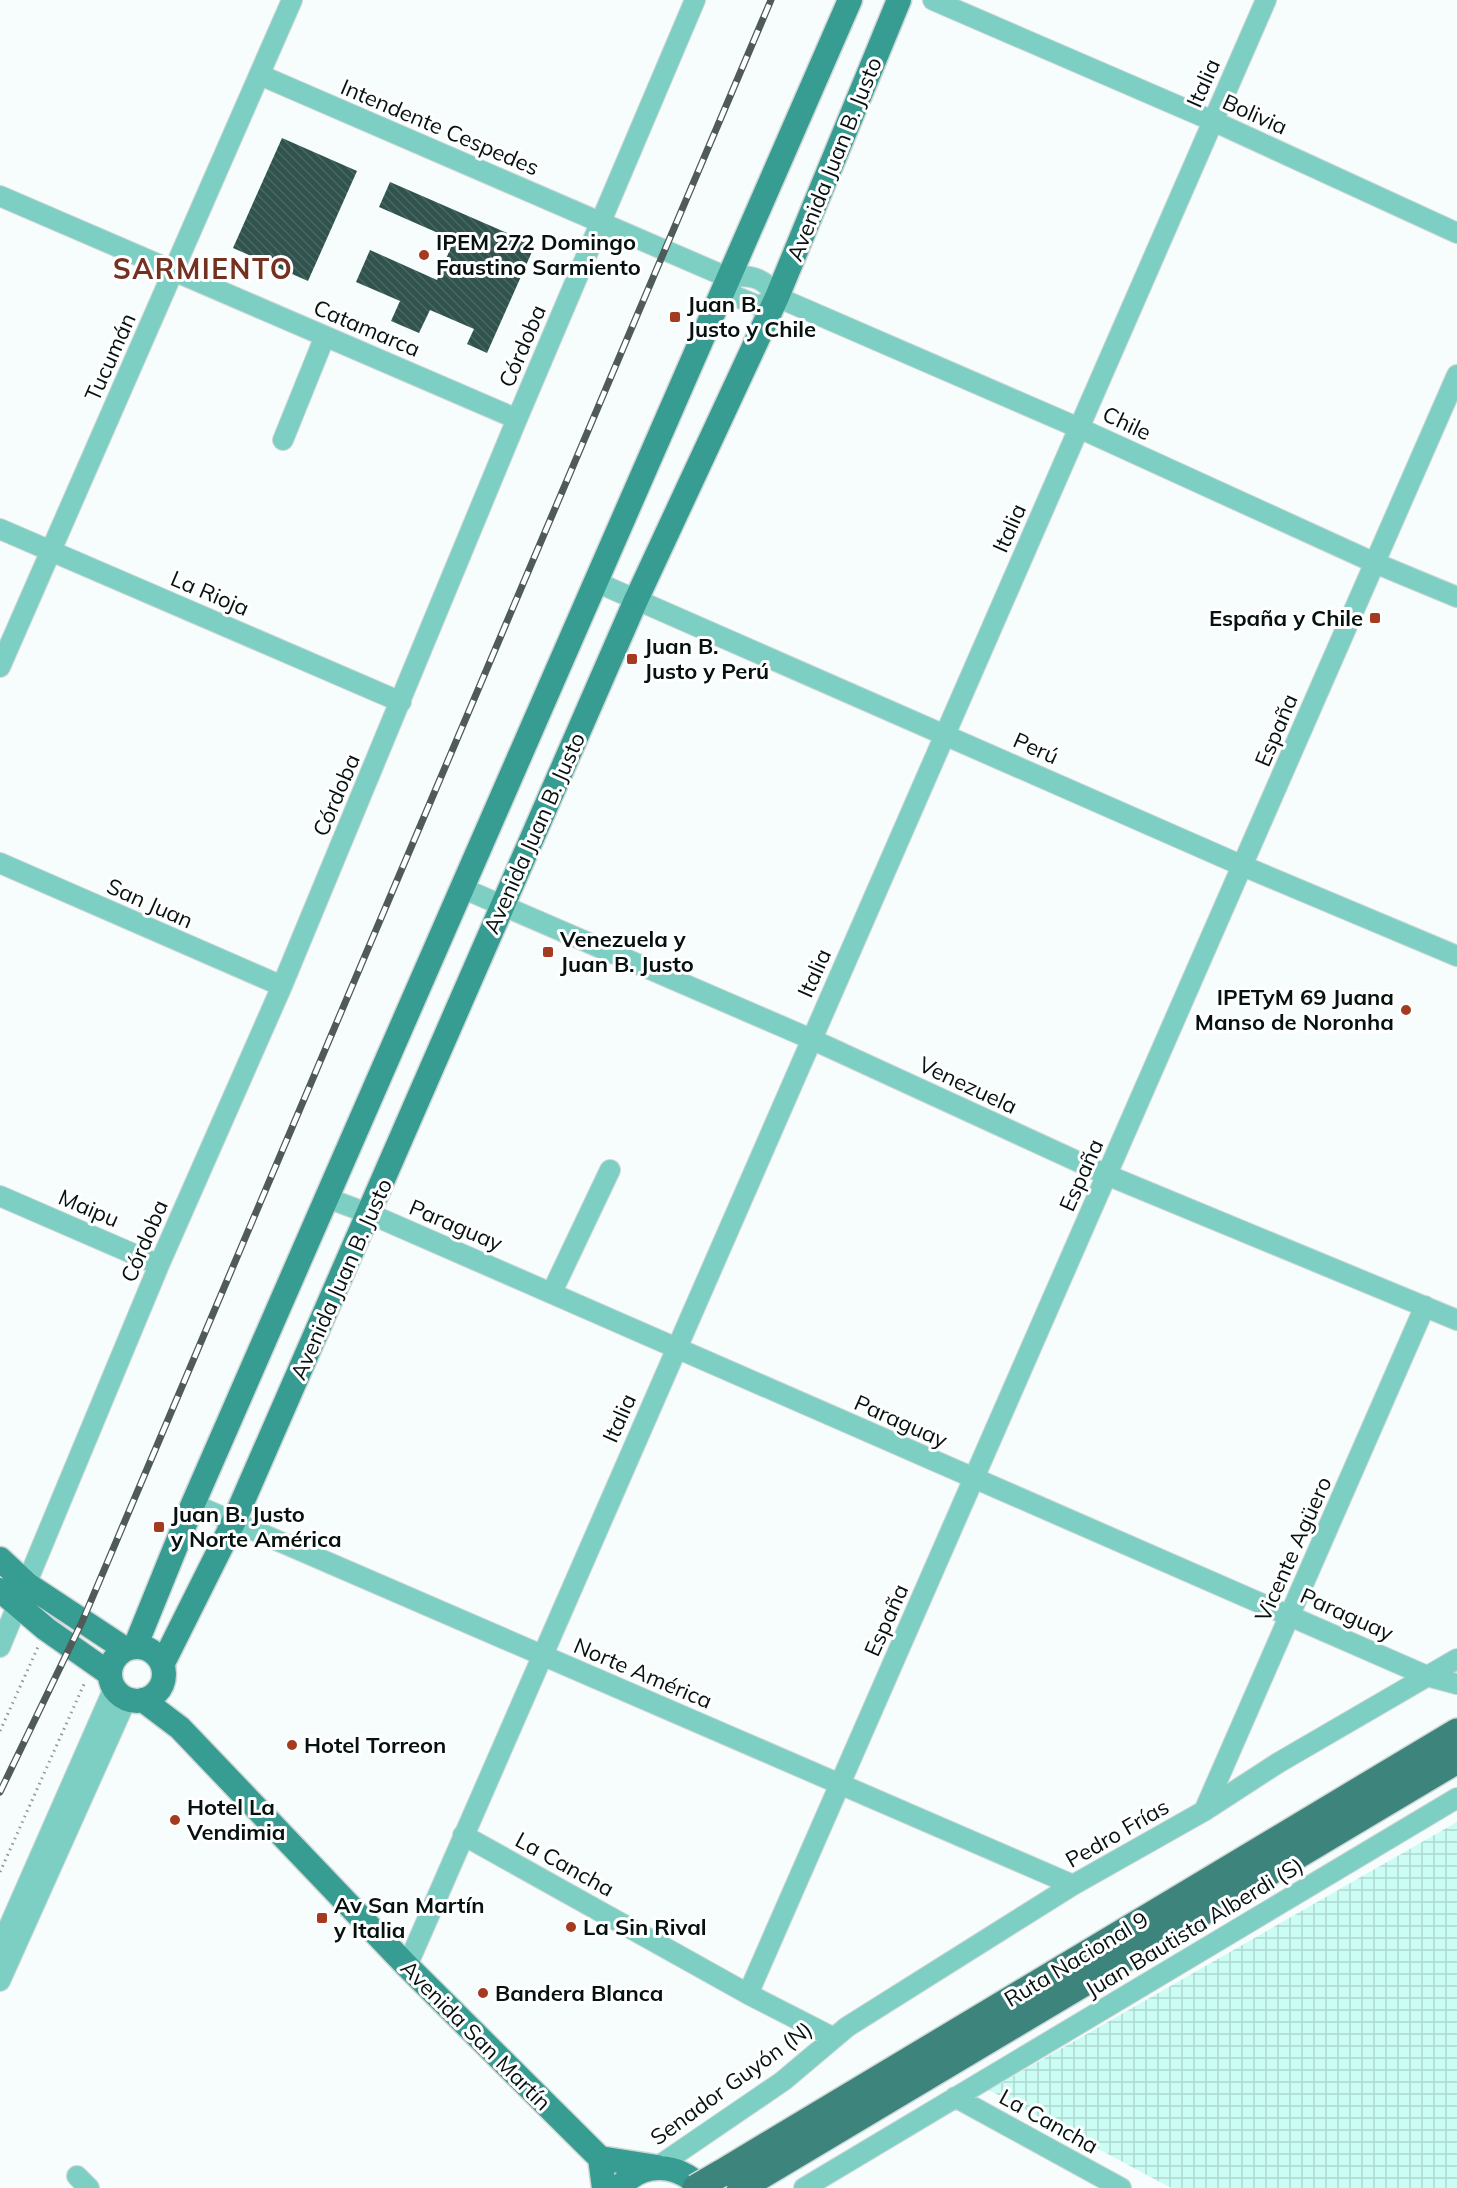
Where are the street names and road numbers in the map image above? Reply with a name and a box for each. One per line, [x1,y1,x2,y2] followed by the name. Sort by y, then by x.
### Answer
[780,53,888,265] street label: Avenida Juan B. Justo
[1180,54,1226,112] street label: Italia
[337,73,543,181] street label: Intendente Cespedes
[1218,87,1292,141] street label: Bolivia
[309,293,425,363] street label: Catamarca
[492,301,552,391] street label: Córdoba
[78,309,142,405] street label: Tucumán
[1098,400,1156,446] street label: Chile
[986,499,1032,557] street label: Italia
[167,564,253,622] street label: La Rioja
[1248,689,1304,771] street label: España
[1009,726,1063,770] street label: Perú
[477,728,591,938] street label: Avenida Juan B. Justo
[306,750,366,840] street label: Córdoba
[102,872,198,934] street label: San Juan
[791,944,837,1002] street label: Italia
[914,1050,1022,1120] street label: Venezuela
[1053,1135,1109,1215] street label: España
[284,1174,398,1384] street label: Avenida Juan B. Justo
[54,1183,124,1233] street label: Maipu
[405,1193,507,1257] street label: Paraguay
[114,1196,174,1286] street label: Córdoba
[850,1388,952,1454] street label: Paraguay
[596,1389,642,1447] street label: Italia
[1249,1472,1337,1626] street label: Vicente Agüero
[858,1580,914,1660] street label: España
[1296,1581,1398,1647] street label: Paraguay
[570,1631,716,1715] street label: Norte América
[1060,1792,1174,1874] street label: Pedro Frías
[511,1825,619,1903] street label: La Cancha
[1080,1851,1308,2003] street label: Juan Bautista Alberdi (S)
[999,1905,1153,2013] street label: Ruta Nacional 9
[395,1954,557,2116] street label: Avenida San Martín
[645,2015,817,2151] street label: Senador Guyón (N)
[995,2082,1103,2160] street label: La Cancha

